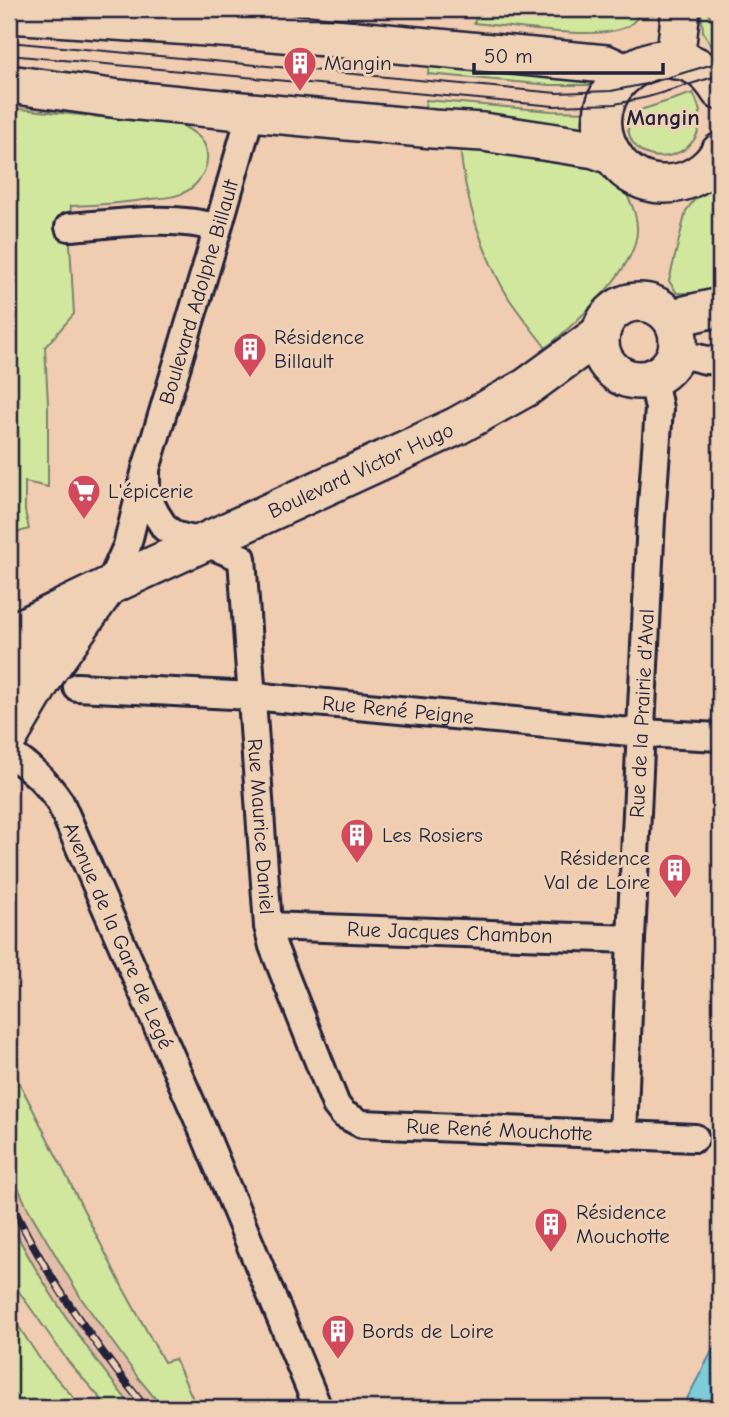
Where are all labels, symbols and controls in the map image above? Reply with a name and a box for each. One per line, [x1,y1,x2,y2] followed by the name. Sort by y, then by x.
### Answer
[474,32,662,76] scale bar
[281,44,319,93] building icon: Mangin
[484,44,533,68] text: 50 m
[324,51,392,75] place label: Mangin
[626,104,700,131] district label: Mangin
[154,176,243,407] street label: Boulevard Adolphe Billault
[274,325,364,373] place label: Résidence Billault
[231,330,269,379] building icon: Résidence Billault
[264,417,457,523] street label: Boulevard Victor Hugo
[65,472,103,521] supermarket icon: L'épicerie
[108,479,193,503] place label: L'épicerie
[625,608,659,819] street label: Rue de la Prairie d'Aval
[321,691,475,729] street label: Rue René Peigne
[243,738,279,915] street label: Rue Maurice Daniel
[338,816,376,865] building icon: Les Rosiers
[58,819,178,1053] street label: Avenue de la Gare de Legé
[382,823,483,847] place label: Les Rosiers
[544,846,650,894] place label: Résidence Val de Loire
[656,851,694,900] building icon: Résidence Val de Loire
[347,917,553,948] street label: Rue Jacques Chambon
[406,1114,593,1146] street label: Rue René Mouchotte
[576,1200,670,1248] place label: Résidence Mouchotte
[532,1205,570,1254] building icon: Résidence Mouchotte
[319,1312,357,1361] building icon: Bords de Loire
[362,1319,494,1343] place label: Bords de Loire

